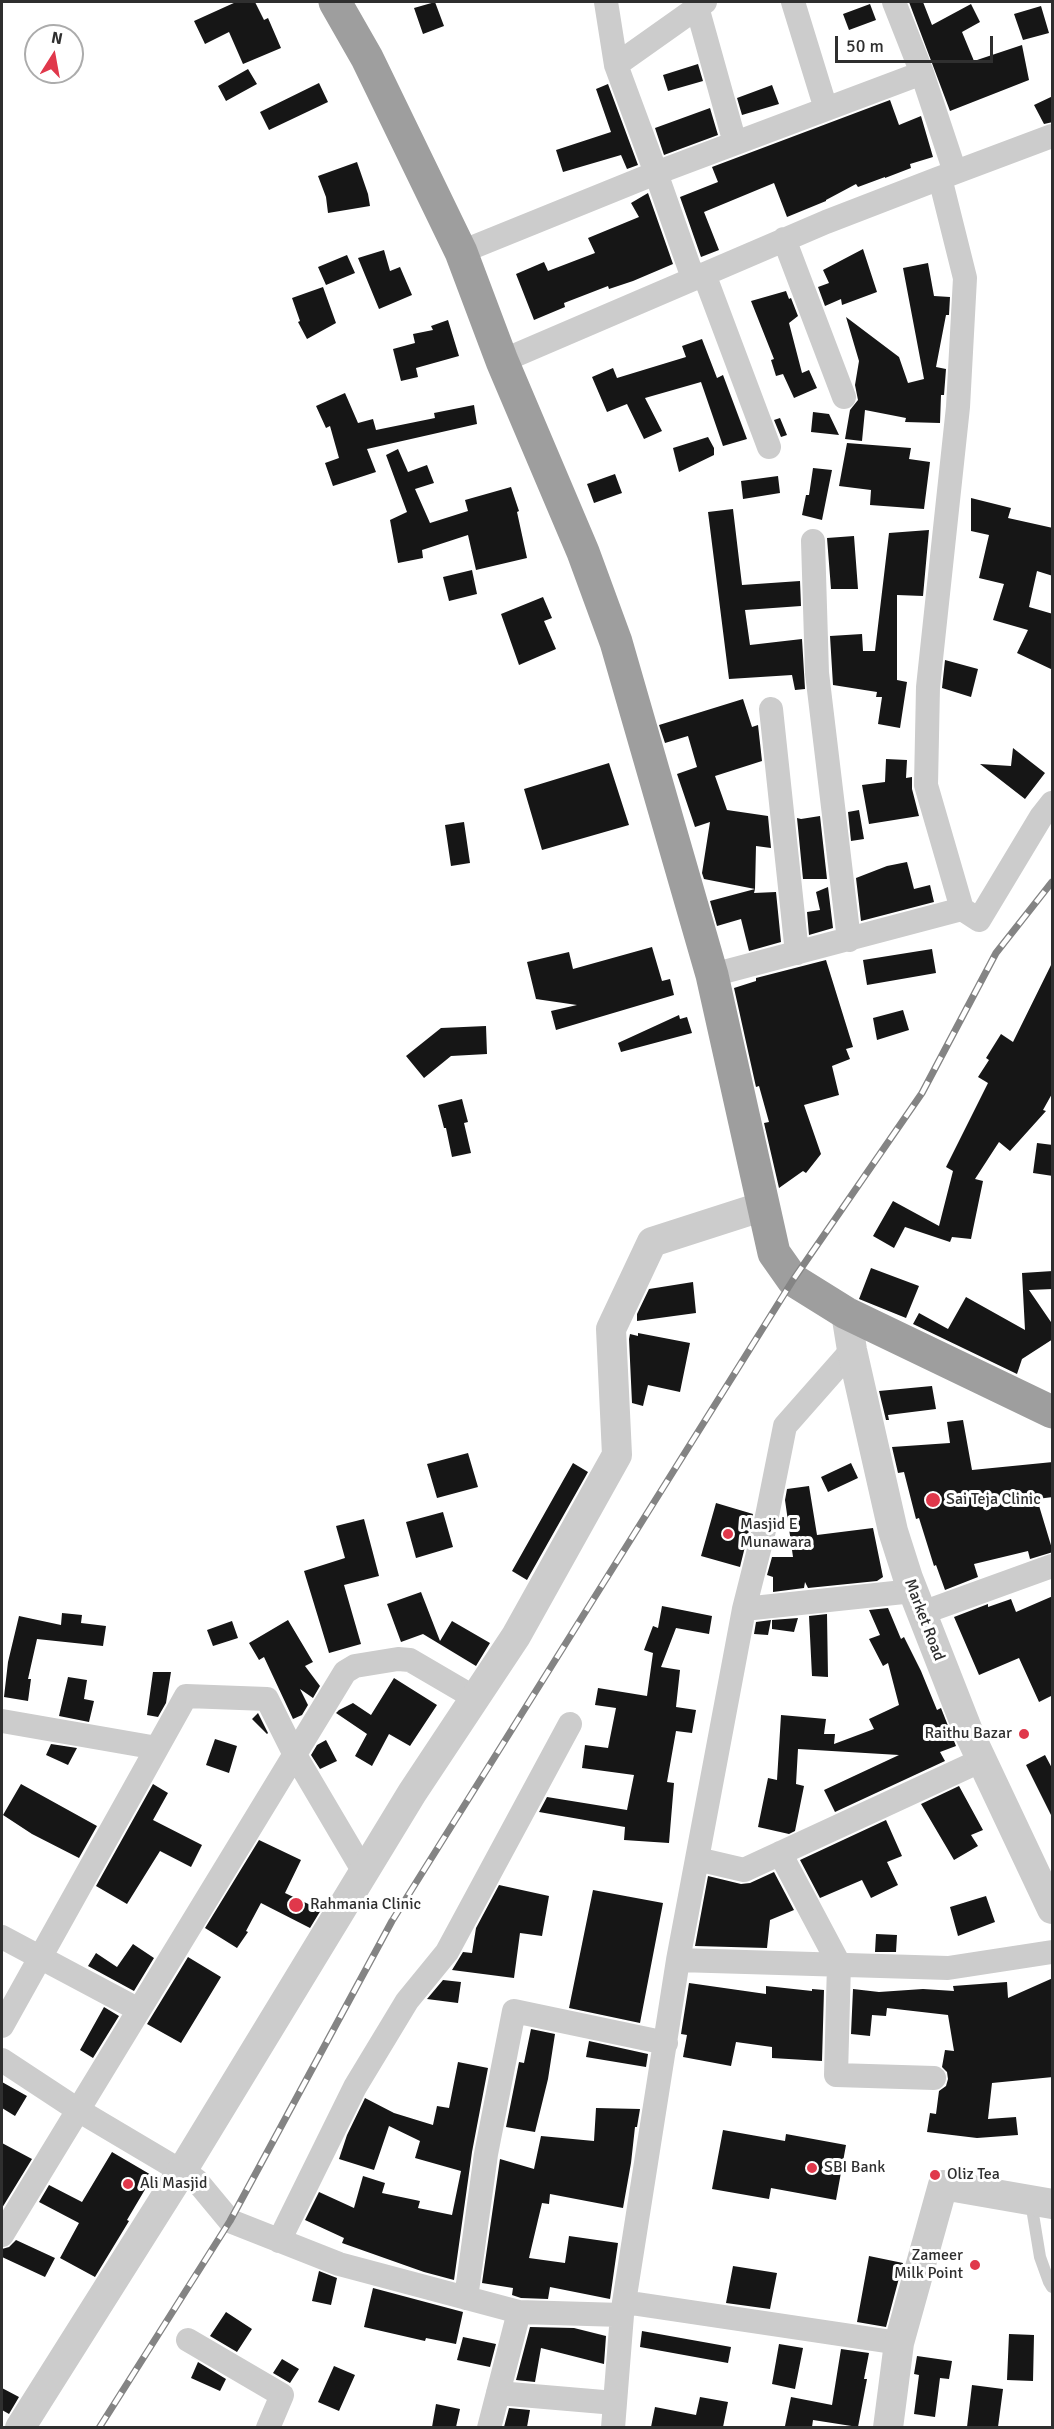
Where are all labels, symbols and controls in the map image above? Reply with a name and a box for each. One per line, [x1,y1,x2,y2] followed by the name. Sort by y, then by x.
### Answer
[24,24,84,84] north arrow
[838,24,996,62] scale bar
[50,27,64,49] text: N
[846,35,884,57] text: 50 m
[946,1490,1041,1510] place label: Sai Teja Clinic
[924,1491,942,1509] marker: Sai Teja Clinic
[740,1515,812,1553] place label: Masjid E Munawara
[721,1527,735,1541] marker: Masjid E Munawara
[900,1576,948,1664] street label: Market Road
[925,1724,1012,1744] place label: Raithu Bazar
[1017,1727,1031,1741] marker: Raithu Bazar
[310,1895,421,1915] place label: Rahmania Clinic
[287,1896,305,1914] marker: Rahmania Clinic
[824,2158,885,2178] place label: SBI Bank
[805,2161,819,2175] marker: SBI Bank
[947,2165,1000,2185] place label: Oliz Tea
[928,2168,942,2182] marker: Oliz Tea
[140,2174,207,2194] place label: Ali Masjid
[121,2177,135,2191] marker: Ali Masjid
[894,2246,963,2284] place label: Zameer Milk Point
[968,2258,982,2272] marker: Zameer Milk Point

